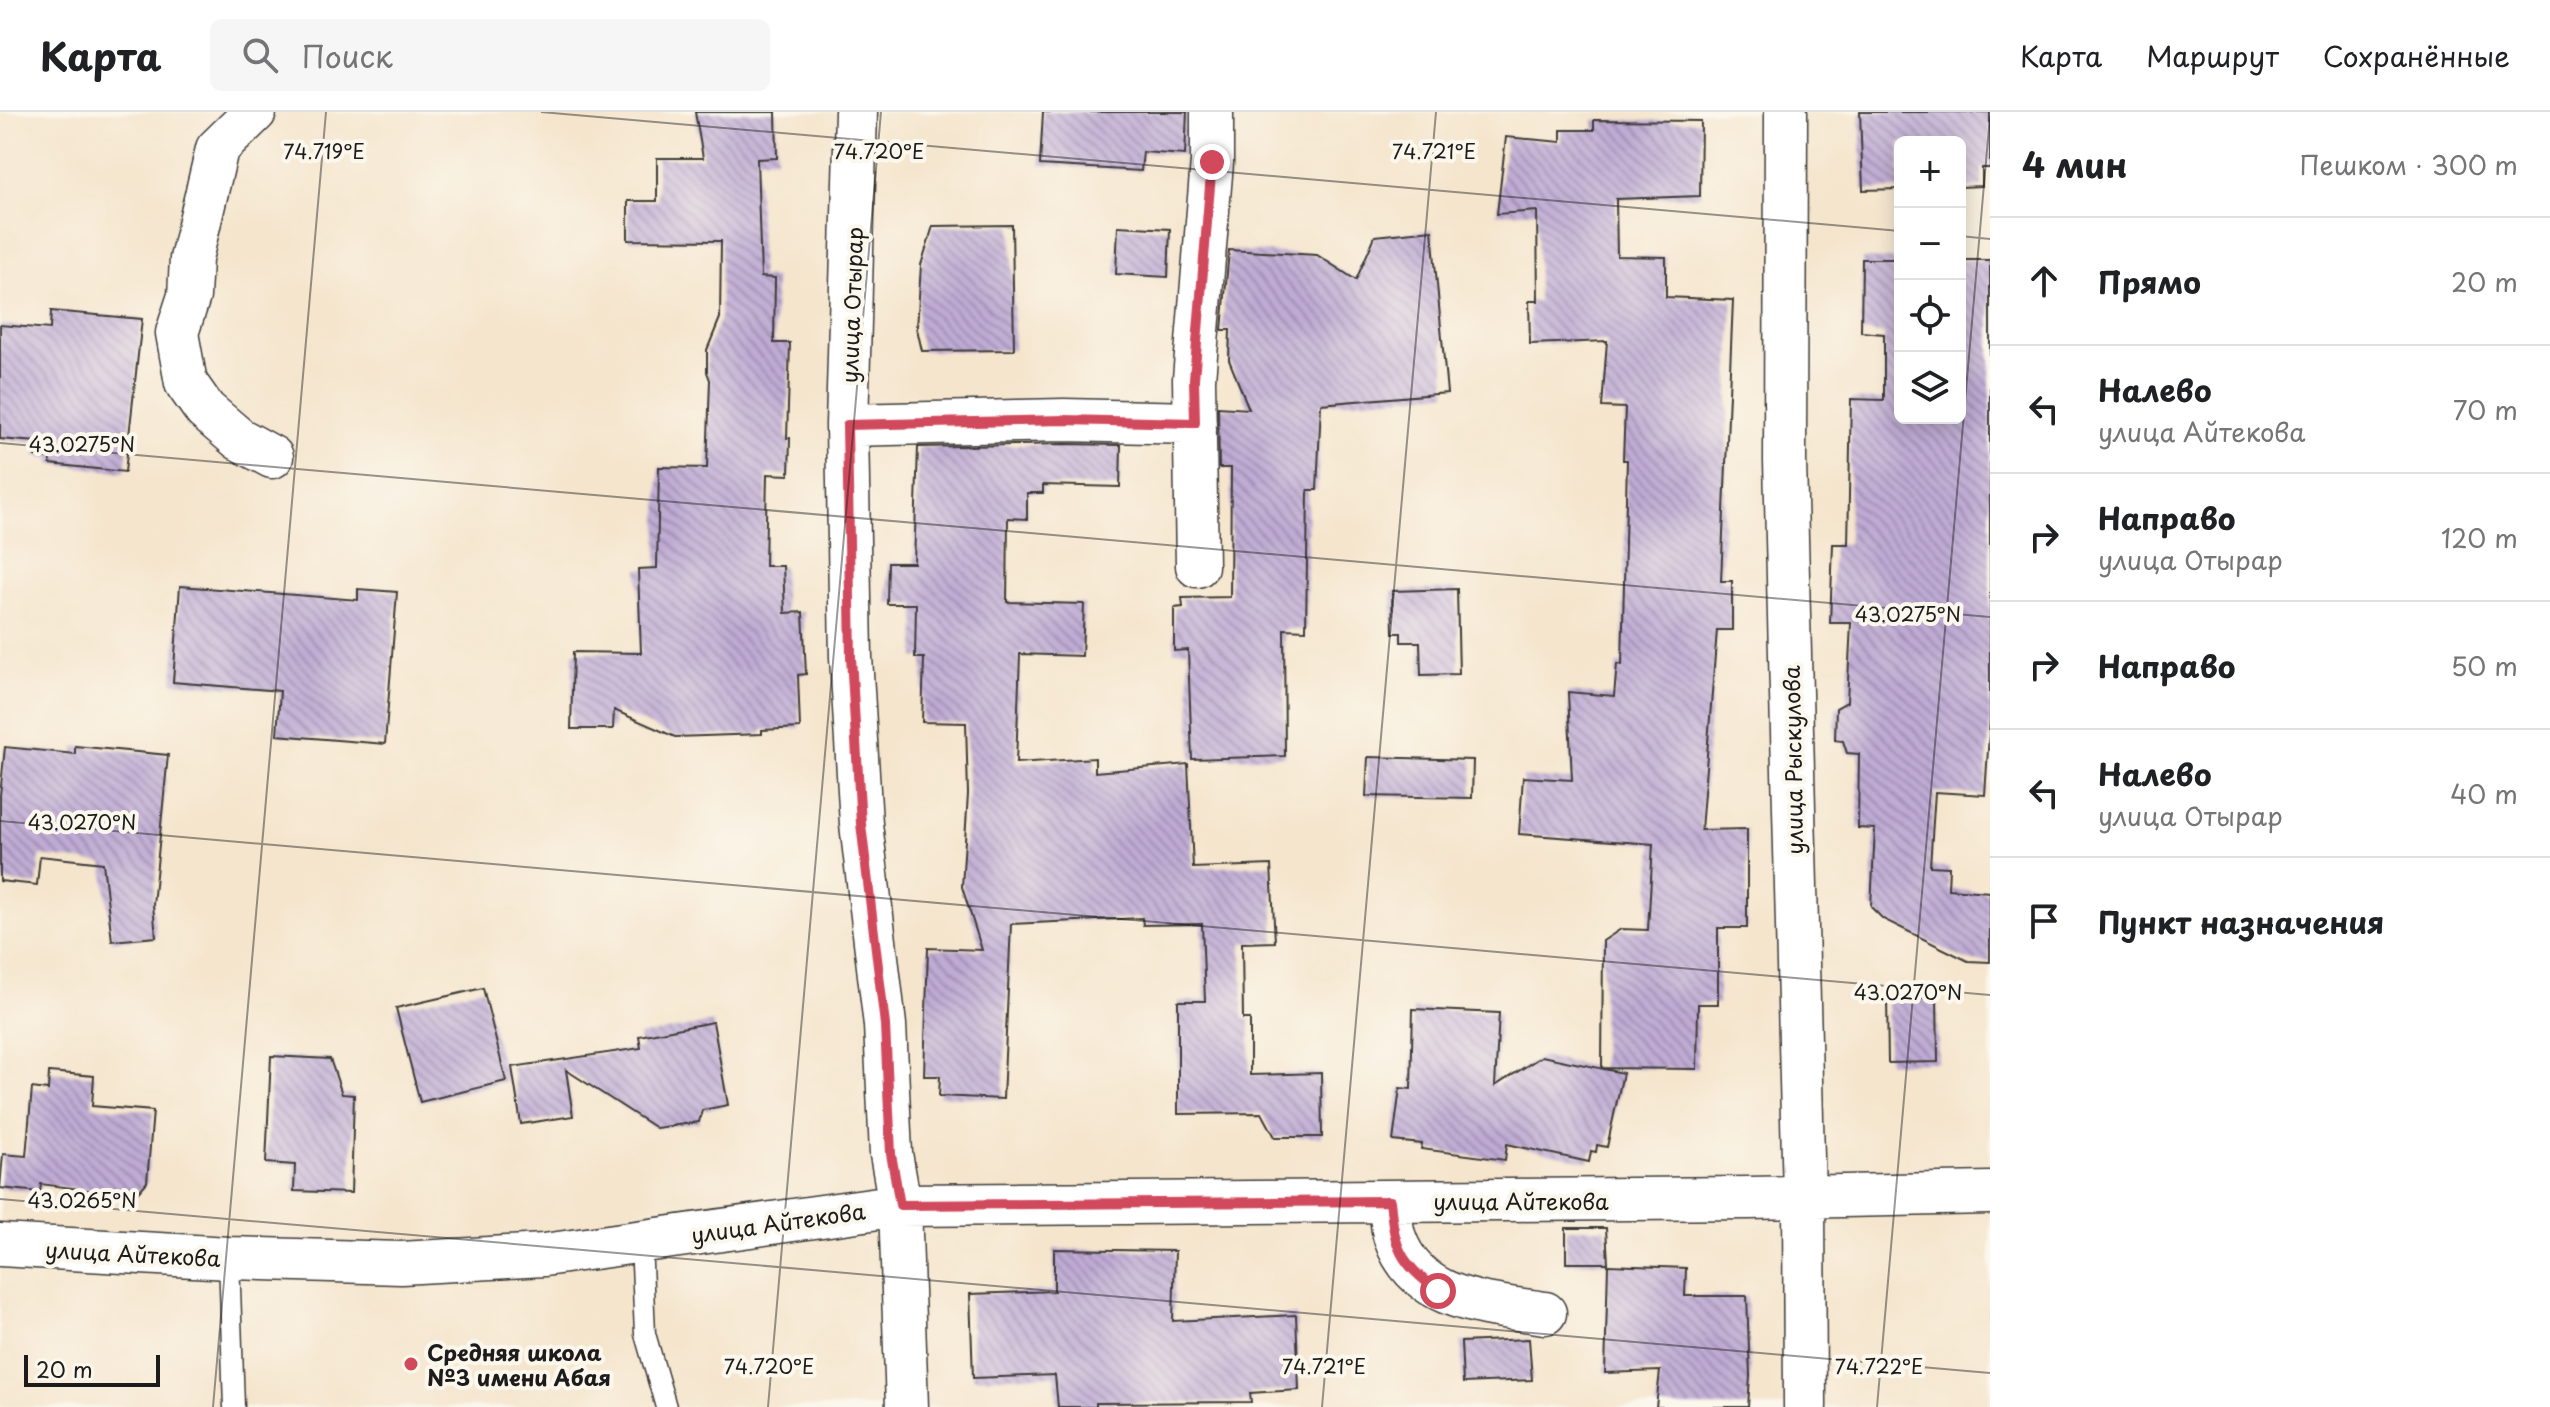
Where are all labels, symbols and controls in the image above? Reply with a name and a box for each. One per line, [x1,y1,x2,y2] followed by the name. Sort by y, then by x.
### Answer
[210,19,770,91] search box
[40,27,162,84] text: Карта
[238,33,282,77] icon: search
[302,33,393,78] text: Поиск
[2020,34,2102,77] text: Карта
[2146,34,2279,77] text: Маршрут
[2323,34,2510,77] text: Сохранённые
[283,136,365,166] text: 74.719°E
[834,136,924,166] text: 74.720°E
[1392,136,1476,166] text: 74.721°E
[1894,136,1966,424] map controls
[1894,136,1966,208] button: +
[2022,138,2127,190] text: 4 мин
[1194,144,1230,180] route end
[2300,145,2518,184] text: Пешком · 300 m
[1894,208,1966,280] button: −
[832,226,870,384] street label: улица Отырар
[2022,259,2066,303] icon: ahead
[2098,259,2201,304] text: Прямо
[2451,262,2518,301] text: 20 m
[1894,280,1966,352] button: locate
[1894,352,1966,424] button: layers
[2098,367,2212,412] text: Налево
[2022,387,2066,431] icon: left
[2453,390,2518,429] text: 70 m
[2098,412,2306,451] text: улица Айтекова
[29,429,135,459] text: 43.0275°N
[2098,495,2236,540] text: Направо
[2022,515,2066,559] icon: right
[2441,518,2518,557] text: 120 m
[2098,540,2283,579] text: улица Отырар
[1855,599,1961,629] text: 43.0275°N
[2022,643,2066,687] icon: right
[2098,643,2236,688] text: Направо
[2451,646,2518,685] text: 50 m
[1774,665,1810,855] street label: улица Рыскулова
[2098,751,2212,796] text: Налево
[2022,771,2066,815] icon: left
[2450,774,2518,813] text: 40 m
[2098,796,2283,835] text: улица Отырар
[28,807,136,837] text: 43.0270°N
[2022,899,2066,943] icon: arrive
[2098,899,2384,944] text: Пункт назначения
[1854,977,1962,1007] text: 43.0270°N
[1433,1184,1609,1217] street label: улица Айтекова
[27,1185,137,1215] text: 43.0265°N
[689,1193,868,1251] street label: улица Айтекова
[44,1232,222,1274] street label: улица Айтекова
[1420,1273,1456,1309] route start
[427,1335,611,1393] place label: Средняя школа №3 имени Абая
[24,1351,160,1387] scale bar
[724,1351,814,1381] text: 74.720°E
[1282,1351,1366,1381] text: 74.721°E
[1835,1351,1923,1381] text: 74.722°E
[36,1352,93,1385] text: 20 m
[402,1355,420,1373] marker: Средняя школа №3 имени Абая

